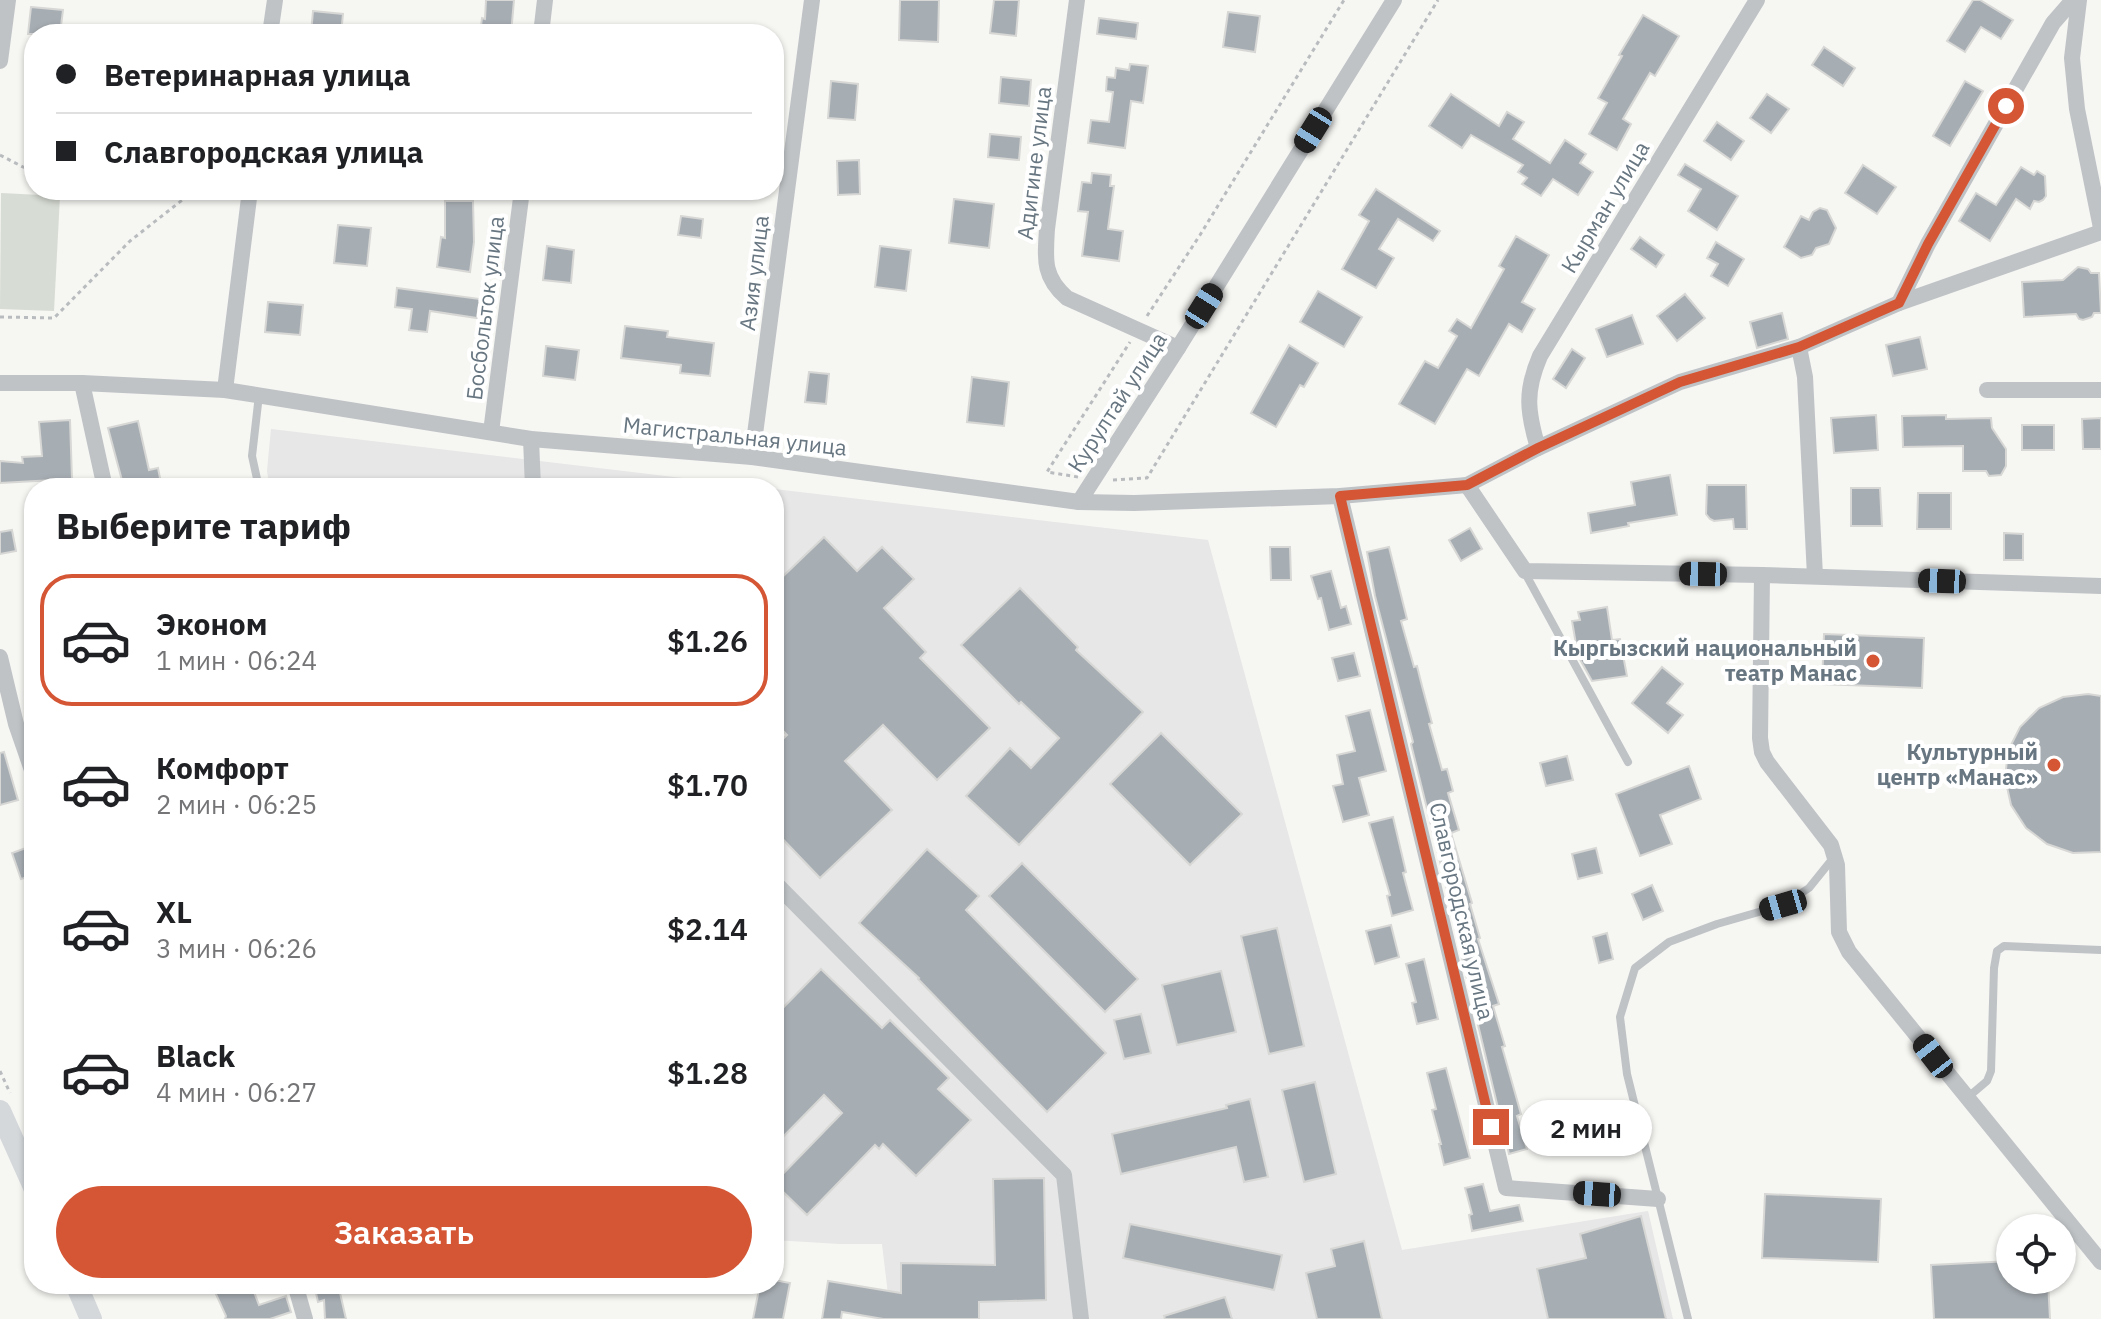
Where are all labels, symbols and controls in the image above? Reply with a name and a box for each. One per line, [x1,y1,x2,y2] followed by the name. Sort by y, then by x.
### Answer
[104,55,411,94] text: Ветеринарная улица
[1010,84,1057,241] street label: Адигине улица
[1988,88,2024,124] route start
[1290,103,1336,157] car
[104,132,424,171] text: Славгородская улица
[1554,135,1656,278] street label: Кырман улица
[732,213,775,332] street label: Азия улица
[459,214,510,402] street label: Босбольток улица
[1181,279,1227,333] car
[1060,326,1173,477] street label: Курултай улица
[622,409,849,462] street label: Магистральная улица
[56,502,351,549] text: Выберите тариф
[1679,562,1727,586] car
[1918,568,1966,594] car
[60,604,132,676] icon: car
[156,604,267,643] text: Эконом
[667,621,748,660] text: $1.26
[1553,633,1857,687] place label: Кыргызский национальный театр Манас
[156,643,317,677] text: 1 мин · 06:24
[1864,652,1882,670] marker: Кыргызский национальный театр Манас
[1877,737,2038,791] place label: Культурный центр «Манас»
[60,748,132,820] icon: car
[156,748,289,787] text: Комфорт
[2045,756,2063,774] marker: Культурный центр «Манас»
[667,765,748,804] text: $1.70
[156,787,317,821] text: 2 мин · 06:25
[1423,799,1502,1023] street label: Славгородская улица
[1757,887,1809,923] car
[60,892,132,964] icon: car
[156,892,192,931] text: XL
[667,909,748,948] text: $2.14
[156,931,317,965] text: 3 мин · 06:26
[1909,1030,1957,1082] car
[60,1036,132,1108] icon: car
[156,1036,235,1075] text: Black
[667,1053,748,1092] text: $1.28
[156,1075,317,1109] text: 4 мин · 06:27
[1519,1099,1651,1155] callout: 2 мин
[1473,1109,1509,1145] route end
[1550,1111,1622,1145] text: 2 мин
[1572,1180,1622,1208] car
[56,1186,752,1278] button: Заказать
[1996,1214,2076,1294] map controls
[1996,1214,2076,1294] button: locate

